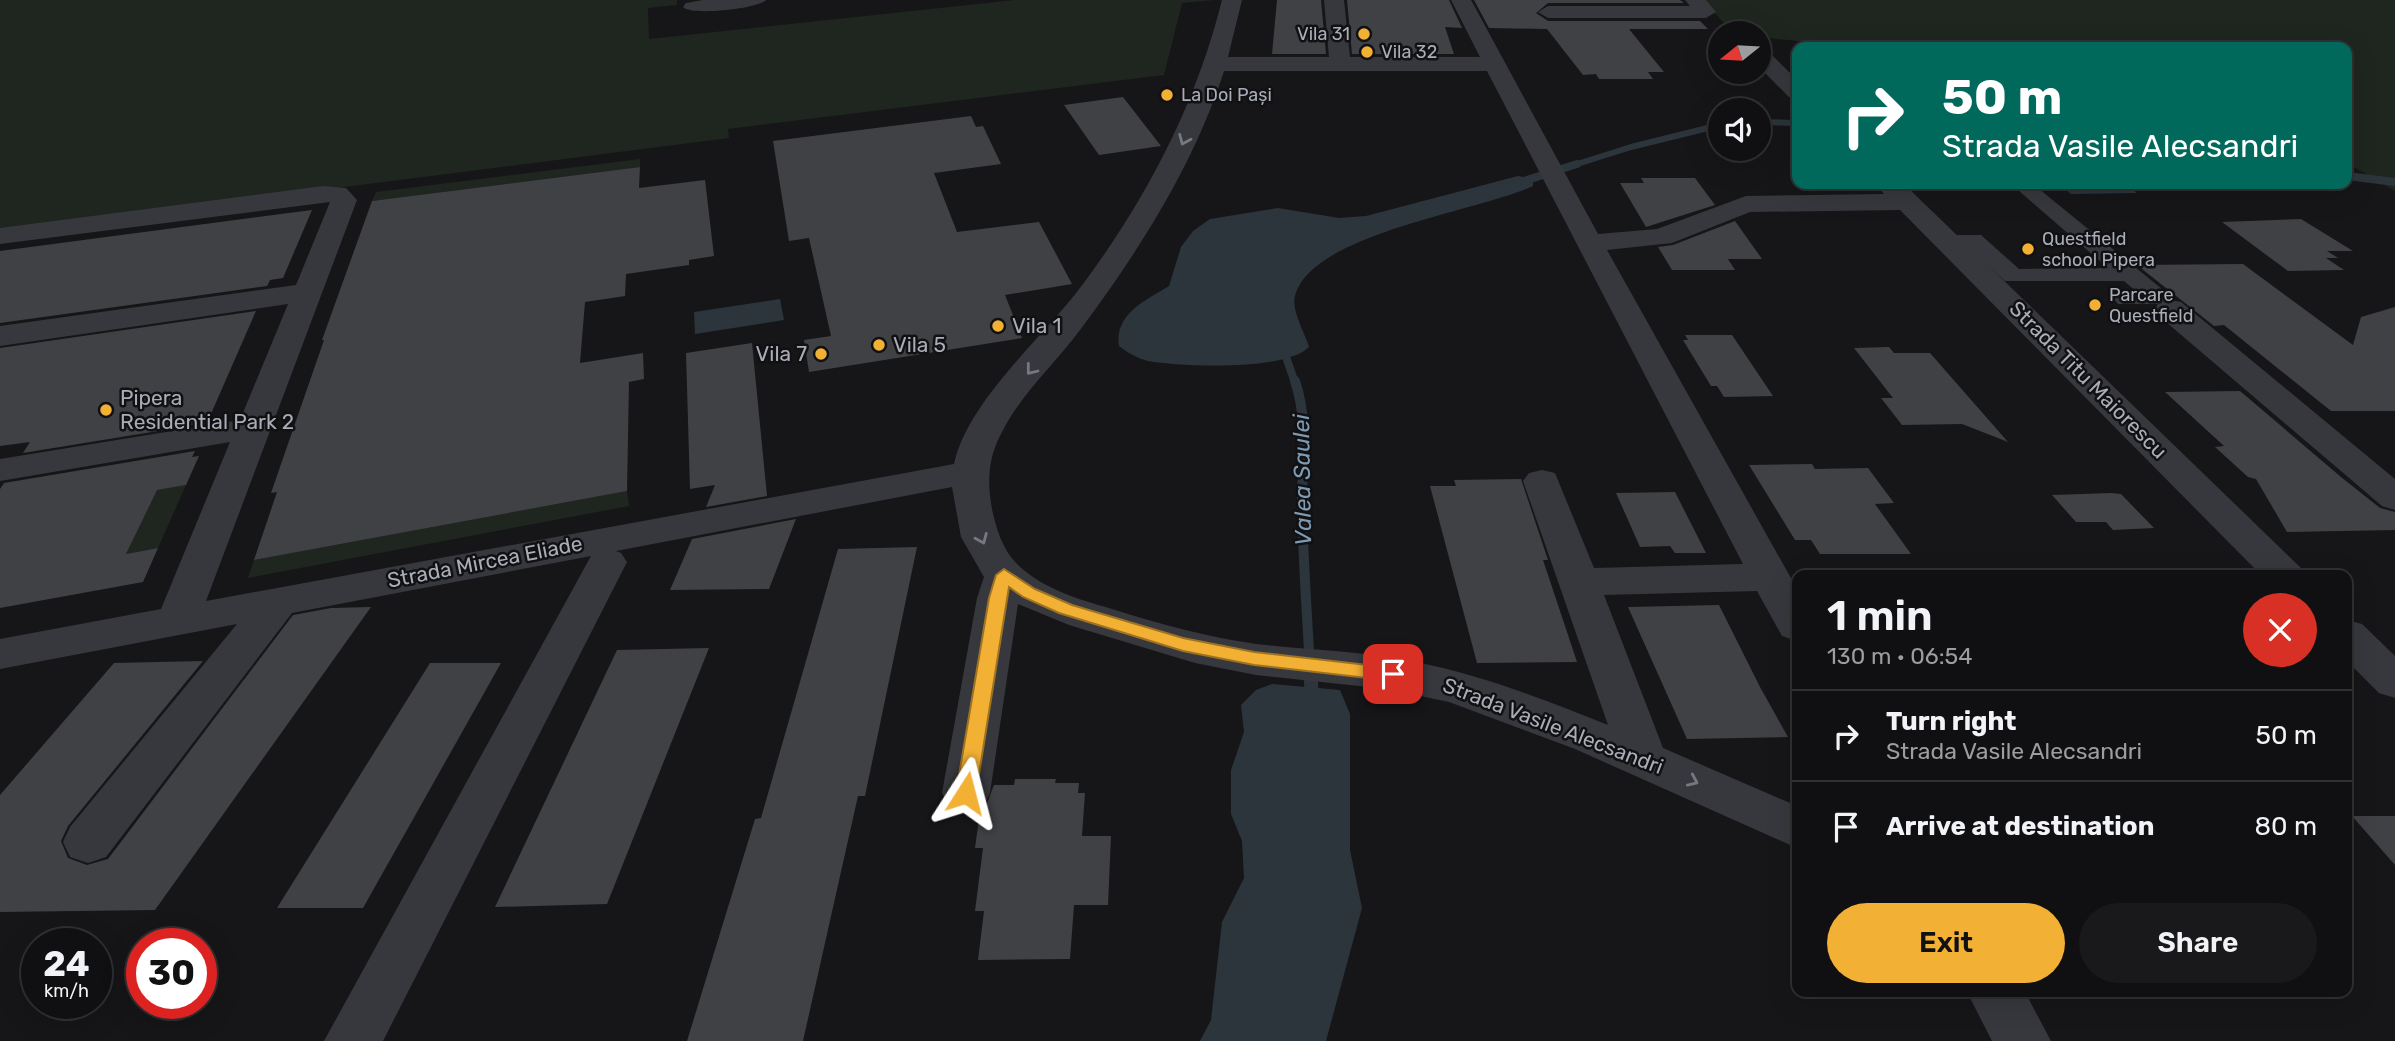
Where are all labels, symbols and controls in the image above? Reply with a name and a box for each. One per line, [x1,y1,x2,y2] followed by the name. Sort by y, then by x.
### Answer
[1708,21,1771,84] north arrow
[1708,21,1771,161] map controls
[1297,23,1350,45] place label: Vila 31
[1356,26,1372,42] marker: Vila 31
[1381,41,1437,63] place label: Vila 32
[1359,44,1375,60] marker: Vila 32
[1942,68,2062,126] text: 50 m
[1827,70,1918,161] icon: right
[1181,84,1272,106] place label: La Doi Pași
[1159,87,1175,103] marker: La Doi Pași
[1708,98,1771,161] button: sound
[1942,127,2298,165] text: Strada Vasile Alecsandri
[1178,133,1192,145] one-way arrow
[2042,228,2155,271] place label: Questfield school Pipera
[2020,241,2036,257] marker: Questfield school Pipera
[2109,284,2193,327] place label: Parcare Questfield
[2004,296,2172,464] street label: Strada Titu Maiorescu
[2087,297,2103,313] marker: Parcare Questfield
[1012,313,1062,338] place label: Vila 1
[990,318,1006,334] marker: Vila 1
[893,332,946,357] place label: Vila 5
[871,337,887,353] marker: Vila 5
[756,341,807,366] place label: Vila 7
[813,346,829,362] marker: Vila 7
[1027,362,1040,375] one-way arrow
[120,385,294,434] place label: Pipera Residential Park 2
[98,402,114,418] marker: Pipera Residential Park 2
[1287,412,1317,546] water label: Valea Saulei
[385,530,585,593] street label: Strada Mircea Eliade
[974,531,988,544] one-way arrow
[1827,591,1933,641] text: 1 min
[2243,593,2317,667] button: close
[1827,642,1973,670] text: 130 m · 06:54
[1363,644,1423,704] pin
[1374,655,1412,693] icon: arrive
[1440,672,1667,779] street label: Strada Vasile Alecsandri
[1886,706,2016,737] text: Turn right
[1827,717,1865,755] icon: right
[2256,720,2317,751] text: 50 m
[1886,737,2142,765] text: Strada Vasile Alecsandri
[929,756,1003,830] position arrow
[1686,773,1698,787] one-way arrow
[1827,808,1865,846] icon: arrive
[1886,811,2154,842] text: Arrive at destination
[2254,811,2317,842] text: 80 m
[1827,903,2065,983] button: Exit
[2079,903,2317,983] button: Share
[126,928,217,1019] speed limit sign: 30
[43,943,90,985] text: 24
[44,980,89,1002] text: km/h

